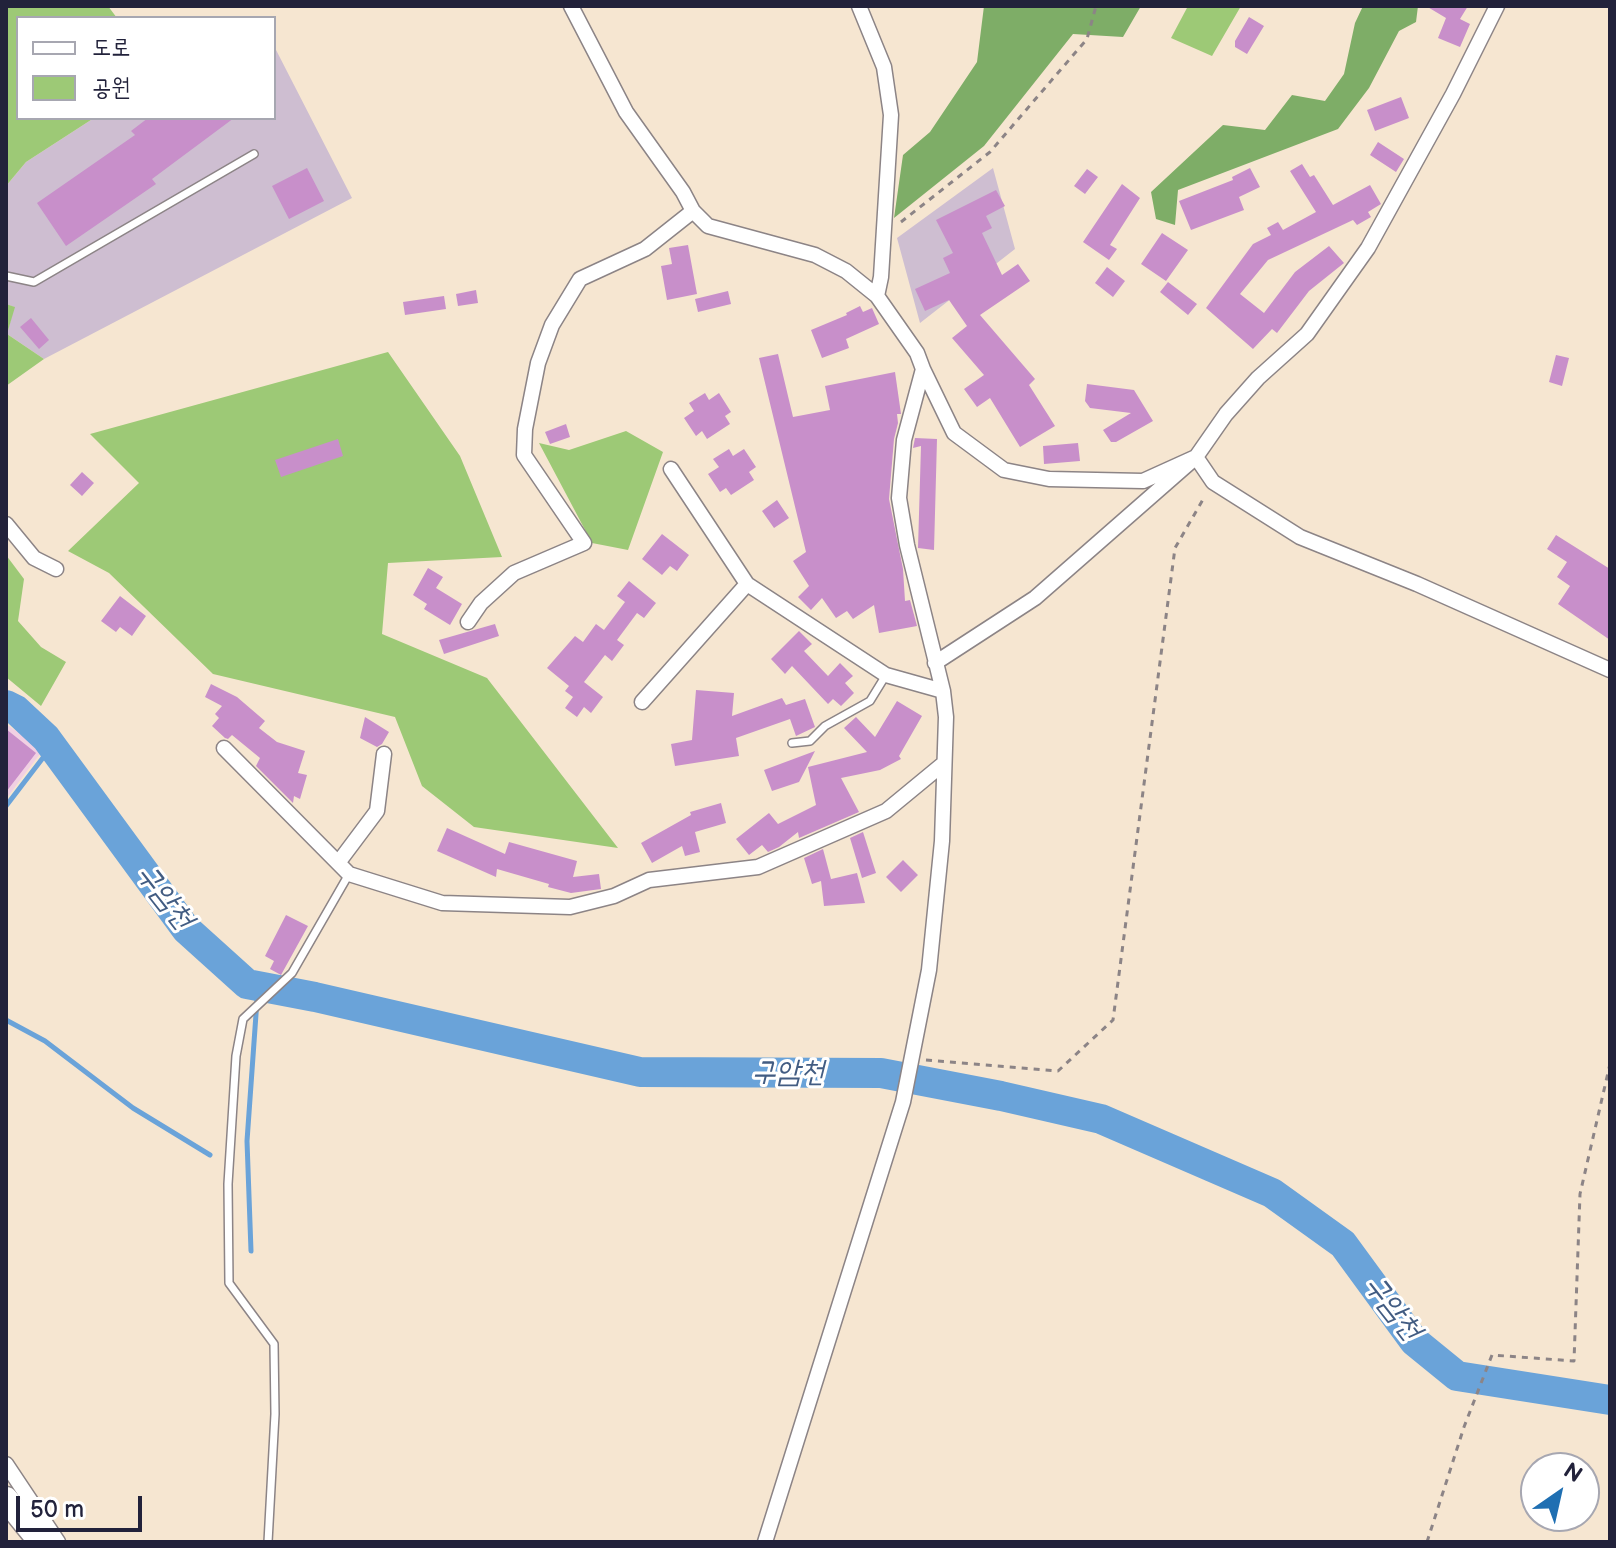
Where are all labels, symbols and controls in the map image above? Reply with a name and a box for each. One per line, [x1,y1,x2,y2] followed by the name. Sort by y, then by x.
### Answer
[16,16,276,120] legend
[92,33,131,62] text: 도로
[92,73,131,102] text: 공원
[128,857,200,937] water label: 구암천
[752,1055,824,1091] water label: 구암천
[1356,1268,1428,1348] water label: 구암천
[1520,1452,1600,1532] north arrow
[1558,1458,1587,1489] text: N
[20,1480,146,1530] scale bar
[30,1495,84,1524] text: 50 m

